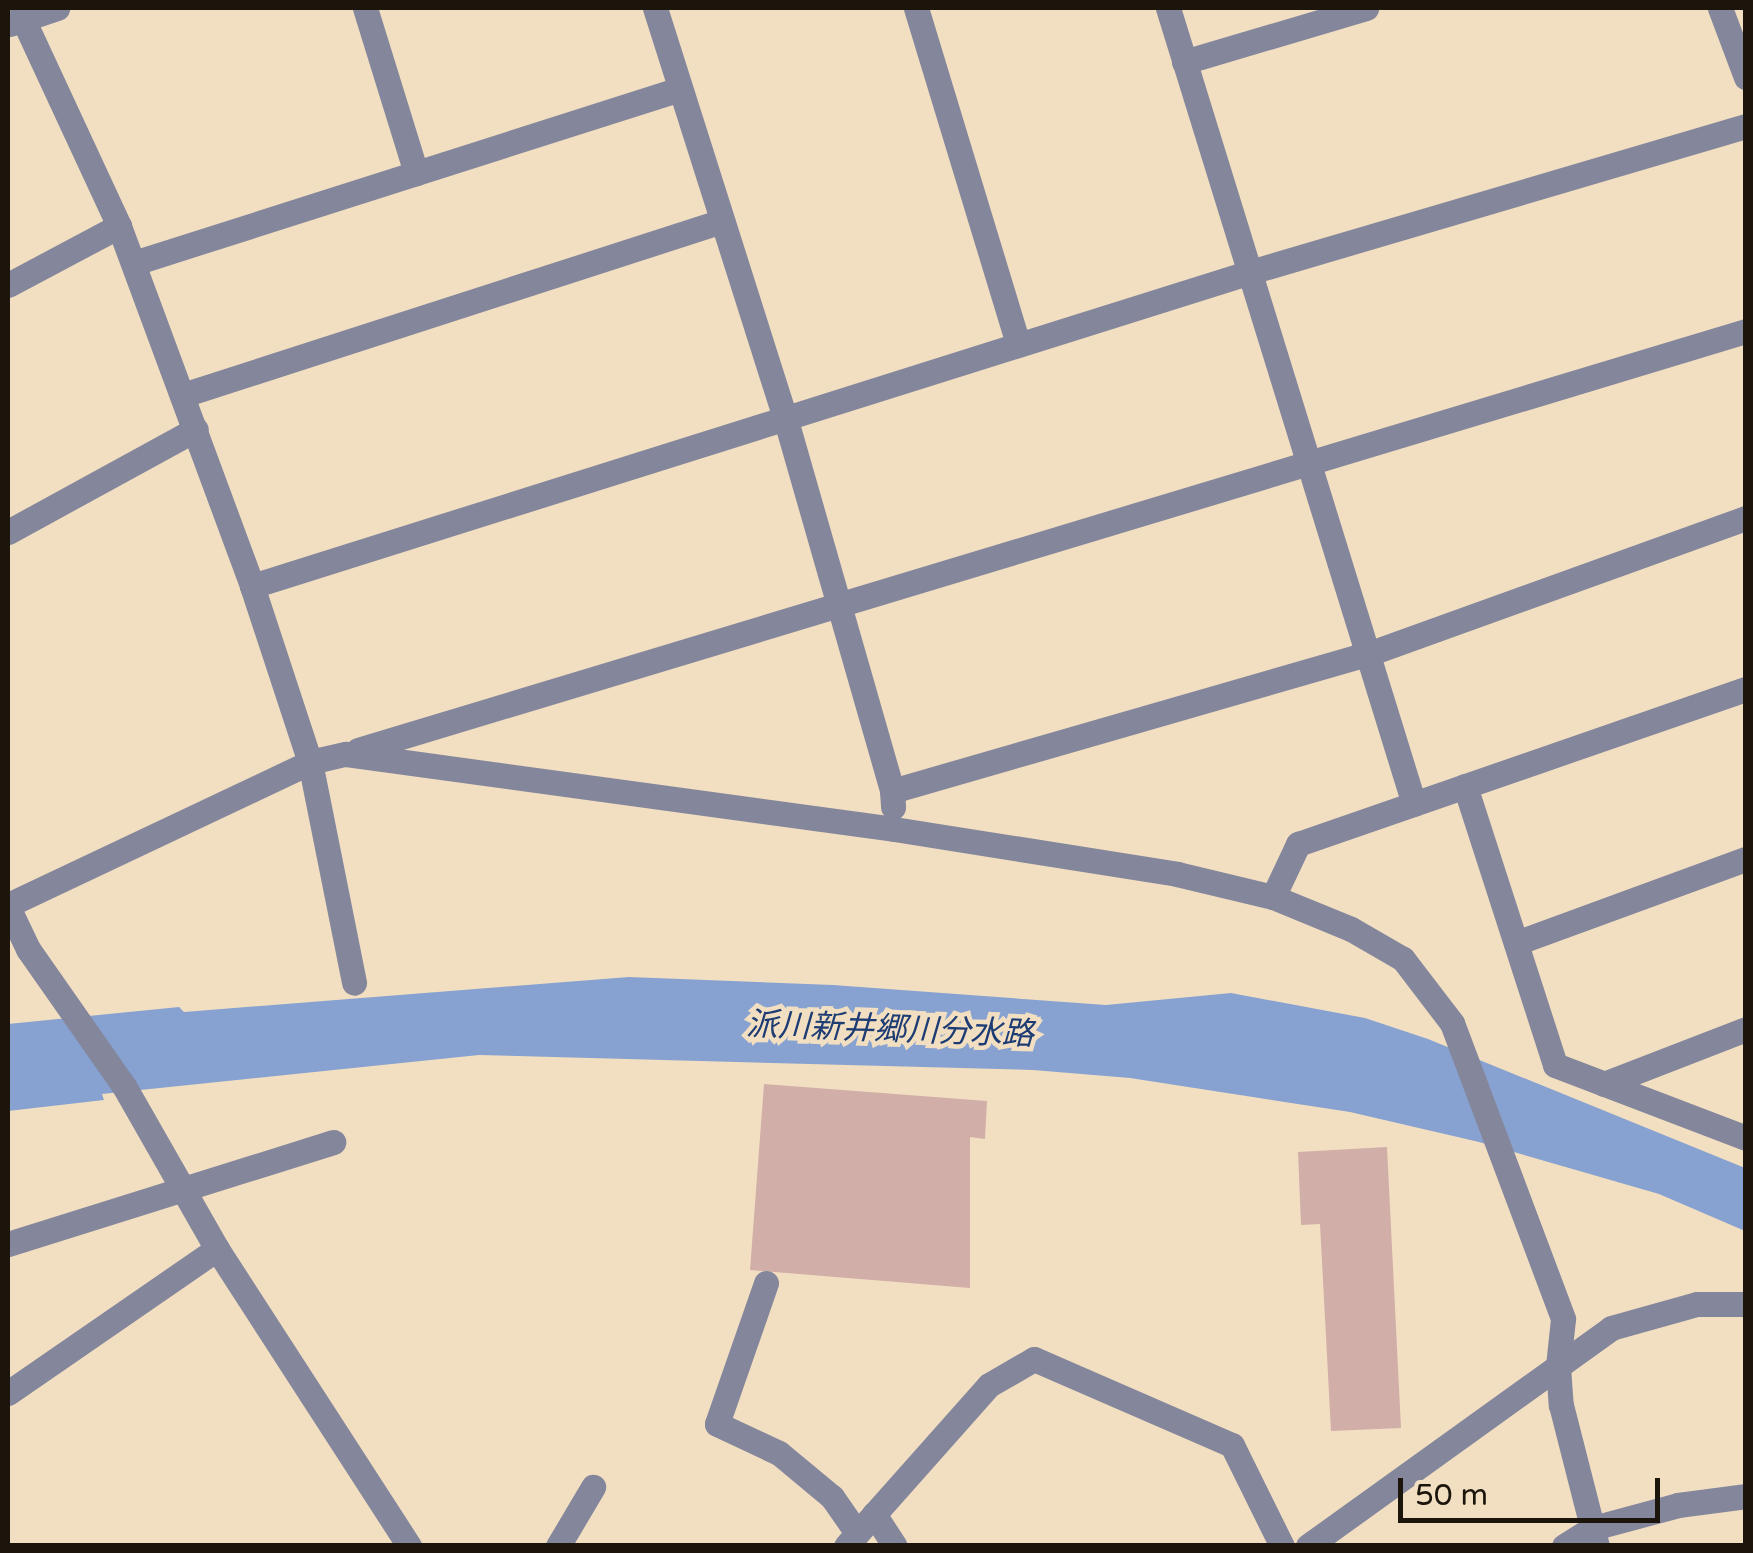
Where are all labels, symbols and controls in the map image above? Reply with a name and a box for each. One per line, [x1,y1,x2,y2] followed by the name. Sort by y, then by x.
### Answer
[745,1006,1035,1054] water label: 派川新井郷川分水路
[1403,1458,1666,1520] scale bar
[1415,1477,1488,1514] text: 50 m

